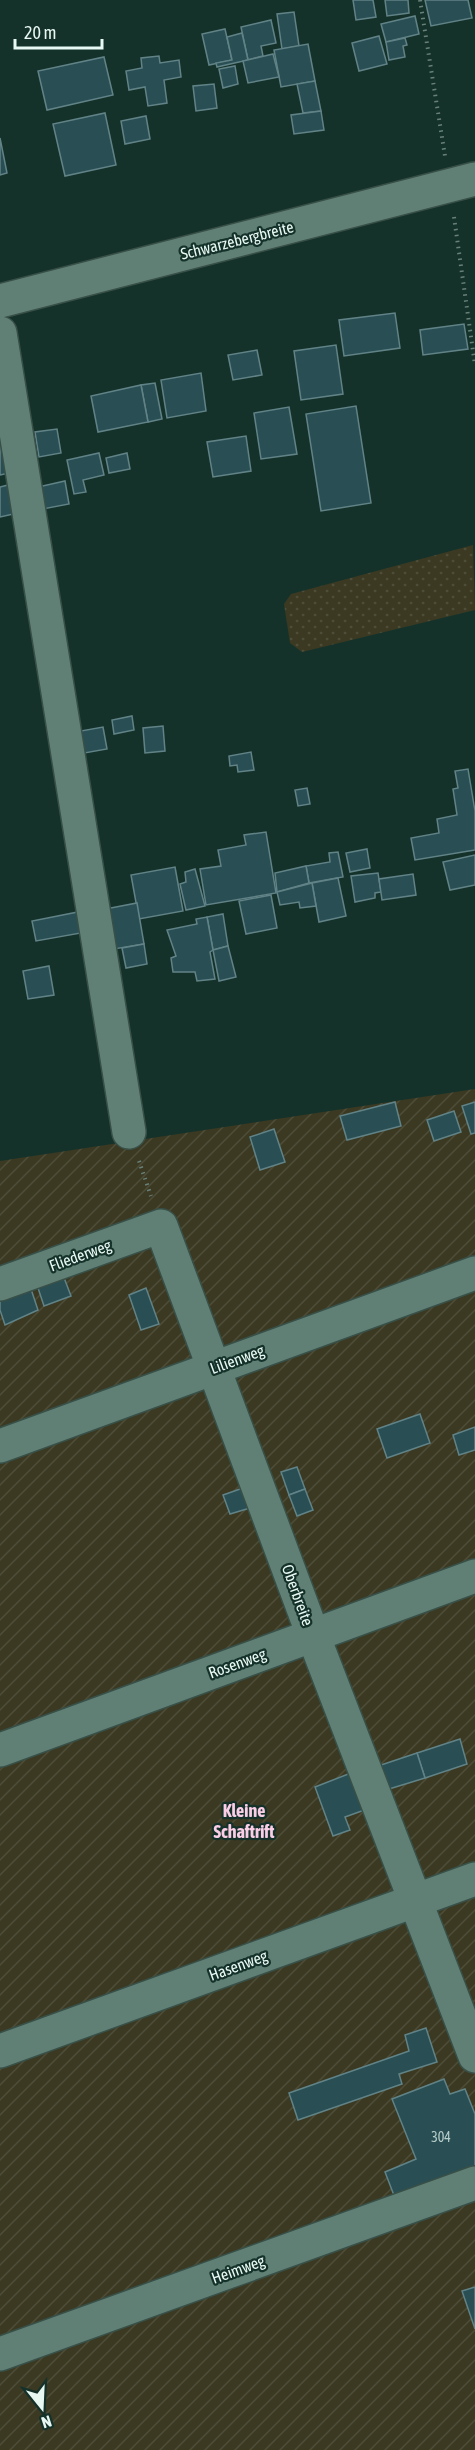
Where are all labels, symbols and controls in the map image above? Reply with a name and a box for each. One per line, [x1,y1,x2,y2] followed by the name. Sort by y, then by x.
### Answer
[15,12,102,50] scale bar
[24,22,56,43] text: 20 m
[179,217,296,264] street label: Schwarzebergbreite
[47,1235,114,1275] street label: Fliederweg
[207,1341,267,1378] street label: Lilienweg
[279,1562,317,1628] street label: Oberbreite
[206,1644,269,1683] street label: Rosenweg
[213,1800,275,1842] district label: Kleine Schaftrift
[206,1946,270,1985] street label: Hasenweg
[431,2129,451,2145] house number: 304
[209,2251,268,2288] street label: Heimweg
[12,2378,72,2438] north arrow
[39,2412,54,2432] text: N

